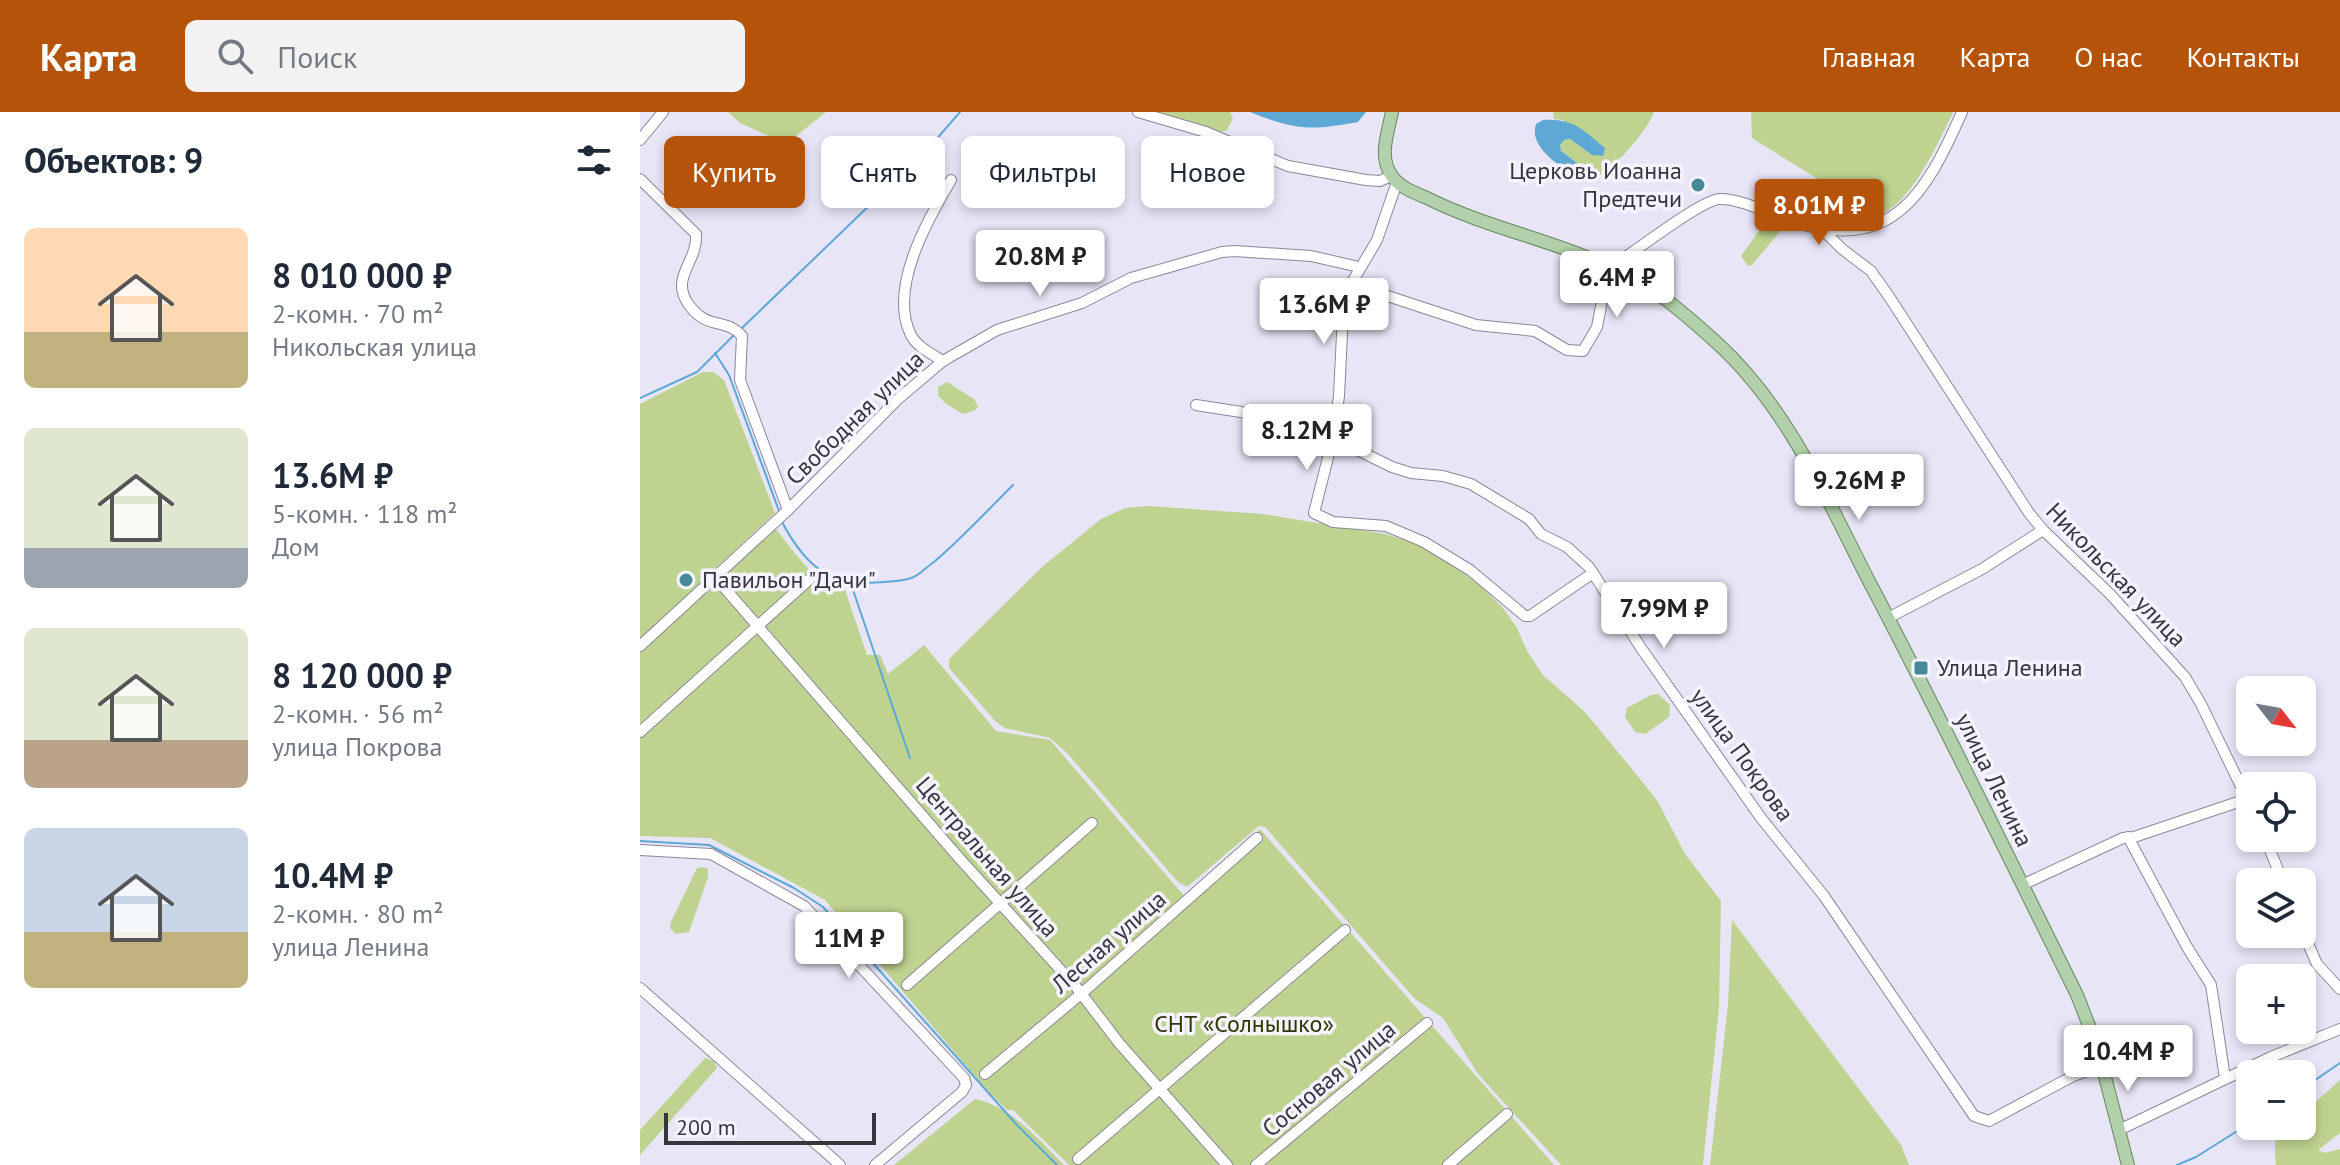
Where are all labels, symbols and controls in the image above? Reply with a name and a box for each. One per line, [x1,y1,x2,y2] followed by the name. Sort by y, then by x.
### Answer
[185,20,745,92] search box
[40,32,137,81] text: Карта
[213,34,257,78] icon: search
[277,37,357,76] text: Поиск
[1822,38,1916,75] text: Главная
[1960,38,2030,75] text: Карта
[2074,38,2143,75] text: О нас
[2187,38,2300,75] text: Контакты
[664,136,805,208] chip: Купить
[821,136,945,208] chip: Снять
[961,136,1125,208] chip: Фильтры
[1141,136,1274,208] chip: Новое
[24,138,203,182] text: Объектов: 9
[572,138,616,182] icon: filters
[1509,155,1682,214] place label: Церковь Иоанна Предтечи
[1689,176,1707,194] marker: Церковь Иоанна Предтечи
[1745,179,1893,247] pin: 8.01M ₽
[1773,188,1865,221] text: 8.01M ₽
[966,230,1114,298] pin: 20.8M ₽
[994,239,1086,272] text: 20.8M ₽
[1552,251,1682,319] pin: 6.4M ₽
[272,253,452,297] text: 8 010 000 ₽
[88,260,184,356] icon: home
[1578,260,1656,293] text: 6.4M ₽
[1250,278,1398,346] pin: 13.6M ₽
[1278,287,1370,320] text: 13.6M ₽
[272,297,443,330] text: 2-комн. · 70 m²
[272,330,477,363] text: Никольская улица
[779,344,930,492] street label: Свободная улица
[1233,404,1381,472] pin: 8.12M ₽
[1261,413,1353,446] text: 8.12M ₽
[272,453,393,497] text: 13.6M ₽
[1785,454,1933,522] pin: 9.26M ₽
[88,460,184,556] icon: home
[1813,463,1905,496] text: 9.26M ₽
[2039,496,2193,653] street label: Никольская улица
[272,497,458,530] text: 5-комн. · 118 m²
[272,530,320,563] text: Дом
[702,564,876,595] place label: Павильон "Дачи"
[677,571,695,589] marker: Павильон "Дачи"
[1590,582,1738,650] pin: 7.99M ₽
[1619,591,1709,624] text: 7.99M ₽
[1937,652,2083,683] place label: Улица Ленина
[272,653,452,697] text: 8 120 000 ₽
[1912,659,1930,677] marker: Улица Ленина
[88,660,184,756] icon: home
[2236,676,2316,756] north arrow
[2236,676,2316,1140] map controls
[1684,682,1801,827] street label: улица Покрова
[272,697,443,730] text: 2-комн. · 56 m²
[1949,708,2040,852] street label: улица Ленина
[272,730,442,763] text: улица Покрова
[909,770,1066,943] street label: Центральная улица
[2236,772,2316,852] button: locate
[272,853,393,897] text: 10.4M ₽
[88,860,184,956] icon: home
[2236,868,2316,948] button: layers
[1044,884,1172,1000] street label: Лесная улица
[272,897,443,930] text: 2-комн. · 80 m²
[793,912,905,980] pin: 11M ₽
[813,921,885,954] text: 11M ₽
[272,930,429,963] text: улица Ленина
[2236,964,2316,1044] button: +
[1154,1008,1334,1039] park label: СНТ «Солнышко»
[1255,1014,1402,1144] street label: Сосновая улица
[2054,1025,2202,1093] pin: 10.4M ₽
[2082,1034,2174,1067] text: 10.4M ₽
[2236,1060,2316,1140] button: −
[664,1109,876,1145] scale bar
[676,1113,736,1141] text: 200 m

